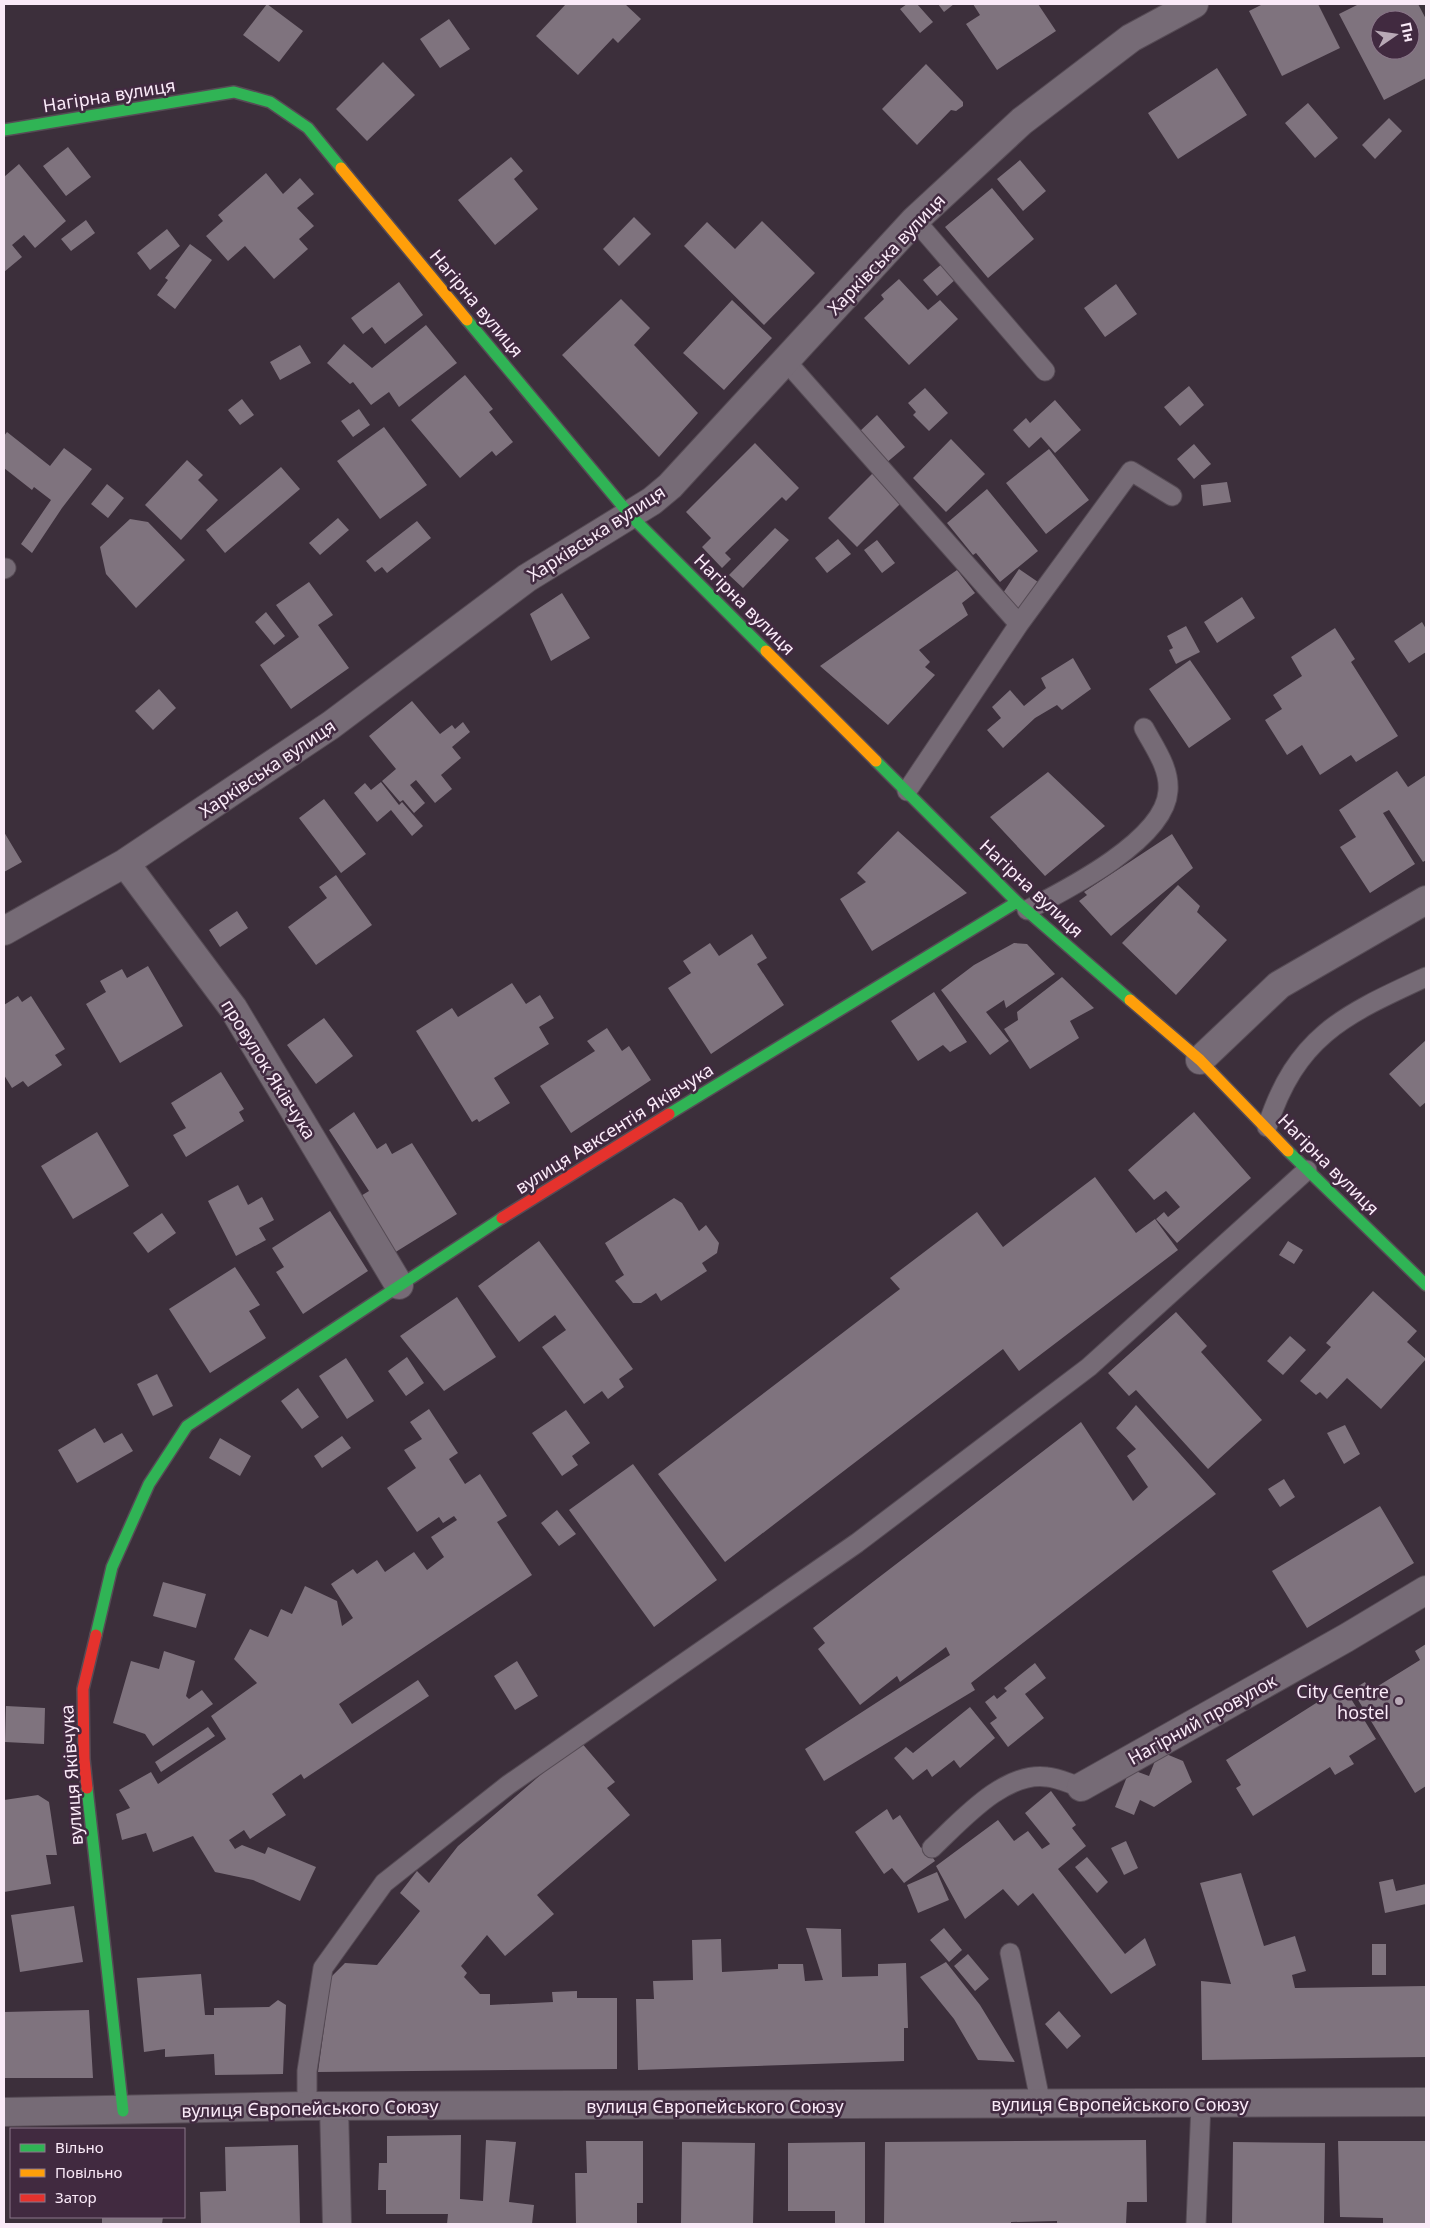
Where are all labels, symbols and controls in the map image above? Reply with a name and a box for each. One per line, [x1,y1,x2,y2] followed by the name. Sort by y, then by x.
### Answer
[1370,10,1420,60] north arrow
[1397,20,1420,44] text: Пн
[41,73,177,117] street label: Нагірна вулиця
[822,188,950,320] street label: Харківська вулиця
[425,244,529,362] street label: Нагірна вулиця
[523,479,669,587] street label: Харківська вулиця
[689,548,801,660] street label: Нагірна вулиця
[194,713,340,823] street label: Харківська вулиця
[975,834,1089,942] street label: Нагірна вулиця
[216,994,322,1144] street label: провулок Яківчука
[510,1057,718,1199] street label: вулиця Авксентія Яківчука
[1273,1108,1385,1220] street label: Нагірна вулиця
[1123,1668,1281,1770] street label: Нагірний провулок
[1296,1679,1389,1724] place label: City Centre hostel
[1393,1695,1405,1707] marker: City Centre hostel
[54,1704,88,1846] street label: вулиця Яківчука
[991,2092,1250,2116] street label: вулиця Європейського Союзу
[181,2094,440,2122] street label: вулиця Європейського Союзу
[586,2094,845,2118] street label: вулиця Європейського Союзу
[10,2128,185,2218] legend
[55,2137,104,2157] text: Вільно
[55,2162,122,2182] text: Повільно
[55,2187,97,2207] text: Затор

